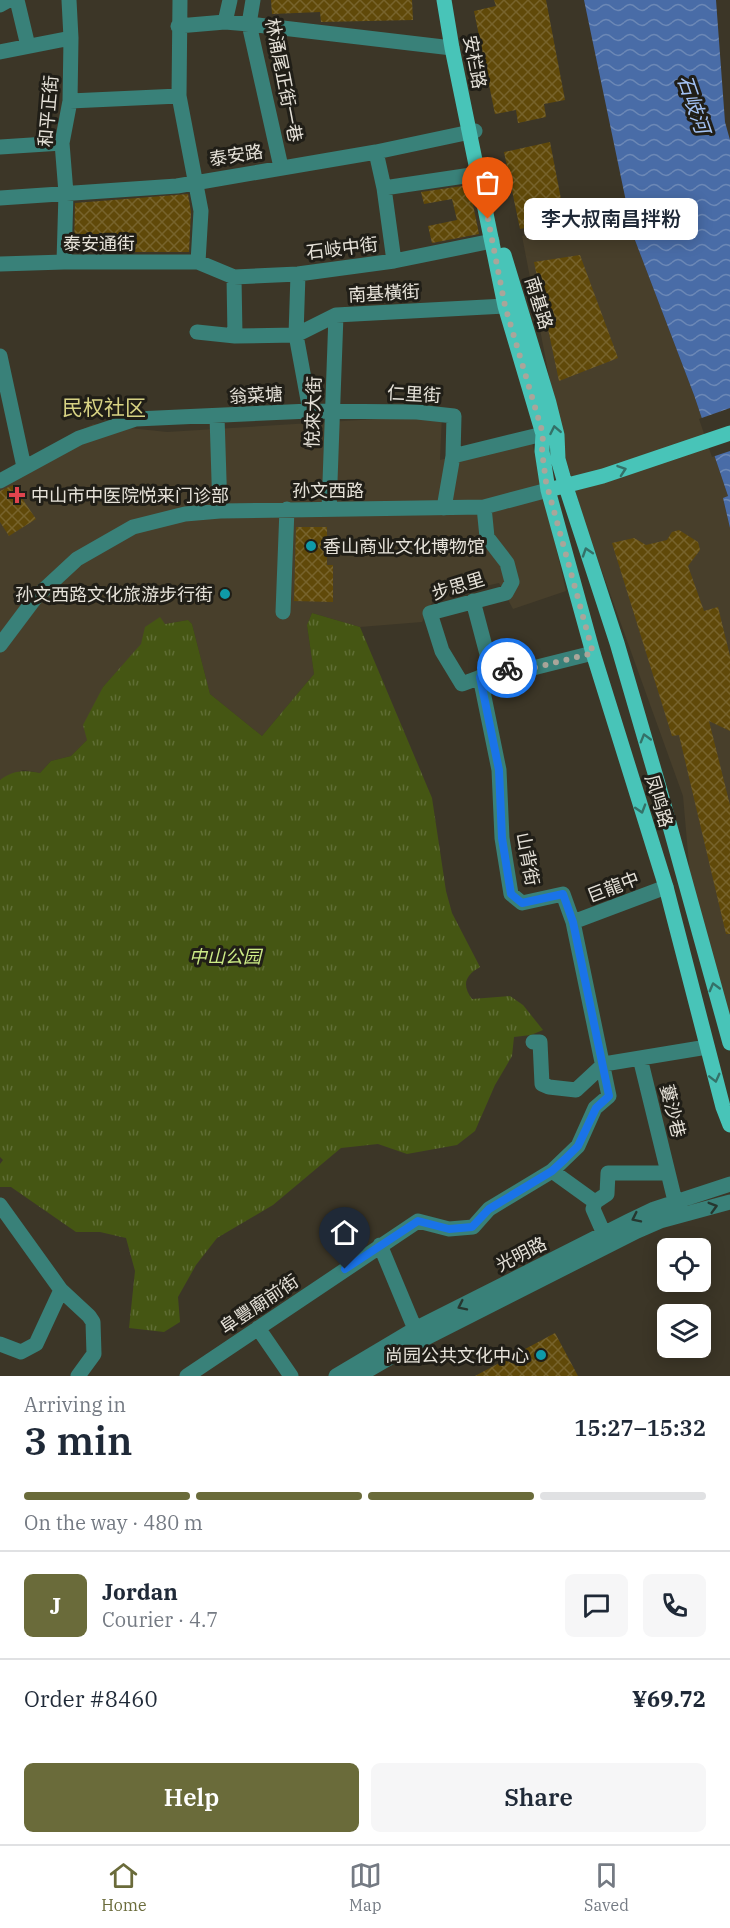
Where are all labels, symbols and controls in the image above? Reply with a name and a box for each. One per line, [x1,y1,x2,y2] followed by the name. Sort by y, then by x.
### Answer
[261,16,307,144] street label: 林涌尾正街一巷
[459,33,491,91] street label: 安栏路
[671,71,718,141] water label: 石岐河
[33,74,63,148] street label: 和平正街
[208,139,264,171] street label: 泰安路
[462,157,513,219] pin
[471,166,504,199] icon: bag
[524,198,698,240] callout: 李大叔南昌拌粉
[541,205,681,232] text: 李大叔南昌拌粉
[63,232,135,255] street label: 泰安通街
[305,232,379,264] street label: 石岐中街
[520,274,558,332] street label: 南基路
[347,280,421,306] street label: 南基橫街
[300,376,326,448] street label: 悅來大街
[386,381,442,407] street label: 仁里街
[228,382,284,408] street label: 翁菜塘
[62,393,146,421] district label: 民权社区
[549,425,562,435] one-way arrow
[616,464,627,477] one-way arrow
[292,479,364,502] street label: 孙文西路
[31,484,229,507] place label: 中山市中医院悦来门诊部
[8,486,26,504] marker: 中山市中医院悦来门诊部
[323,535,485,558] place label: 香山商业文化博物馆
[304,539,318,553] marker: 香山商业文化博物馆
[582,547,594,558] one-way arrow
[429,567,487,605] street label: 步思里
[15,583,213,606] place label: 孙文西路文化旅游步行街
[218,587,232,601] marker: 孙文西路文化旅游步行街
[477,638,537,698] courier
[491,652,524,685] icon: bike
[640,733,652,744] one-way arrow
[640,772,678,830] street label: 凤鸣路
[634,803,647,814] one-way arrow
[512,830,544,888] street label: 山背街
[584,867,642,907] street label: 巨龍中
[189,945,264,968] park label: 中山公园
[709,982,722,992] one-way arrow
[708,1073,721,1083] one-way arrow
[655,1082,691,1140] street label: 蔞沙巷
[708,1202,718,1215] one-way arrow
[319,1207,370,1269] pin
[631,1211,642,1222] one-way arrow
[328,1216,361,1249] icon: home
[492,1231,550,1277] street label: 光明路
[657,1238,711,1358] map controls
[657,1238,711,1292] button: locate
[215,1269,303,1339] street label: 阜豐廟前街
[457,1299,468,1310] one-way arrow
[657,1304,711,1358] button: layers
[385,1344,529,1367] place label: 尚园公共文化中心
[534,1348,548,1362] marker: 尚园公共文化中心
[24,1391,126,1418] text: Arriving in
[574,1413,706,1442] text: 15:27–15:32
[24,1415,132,1466] text: 3 min
[24,1509,203,1536] text: On the way · 480 m
[565,1574,628,1637] button: chat
[643,1574,706,1637] button: phone
[102,1577,178,1606] text: Jordan
[50,1591,61,1620] text: J
[102,1606,218,1633] text: Courier · 4.7
[24,1684,158,1713] text: Order #8460
[632,1684,706,1713] text: ¥69.72
[24,1763,359,1832] button: Help
[371,1763,706,1832] button: Share
[101,1859,147,1915] tab: Home
[349,1859,382,1915] tab: Map
[584,1859,629,1915] tab: Saved

